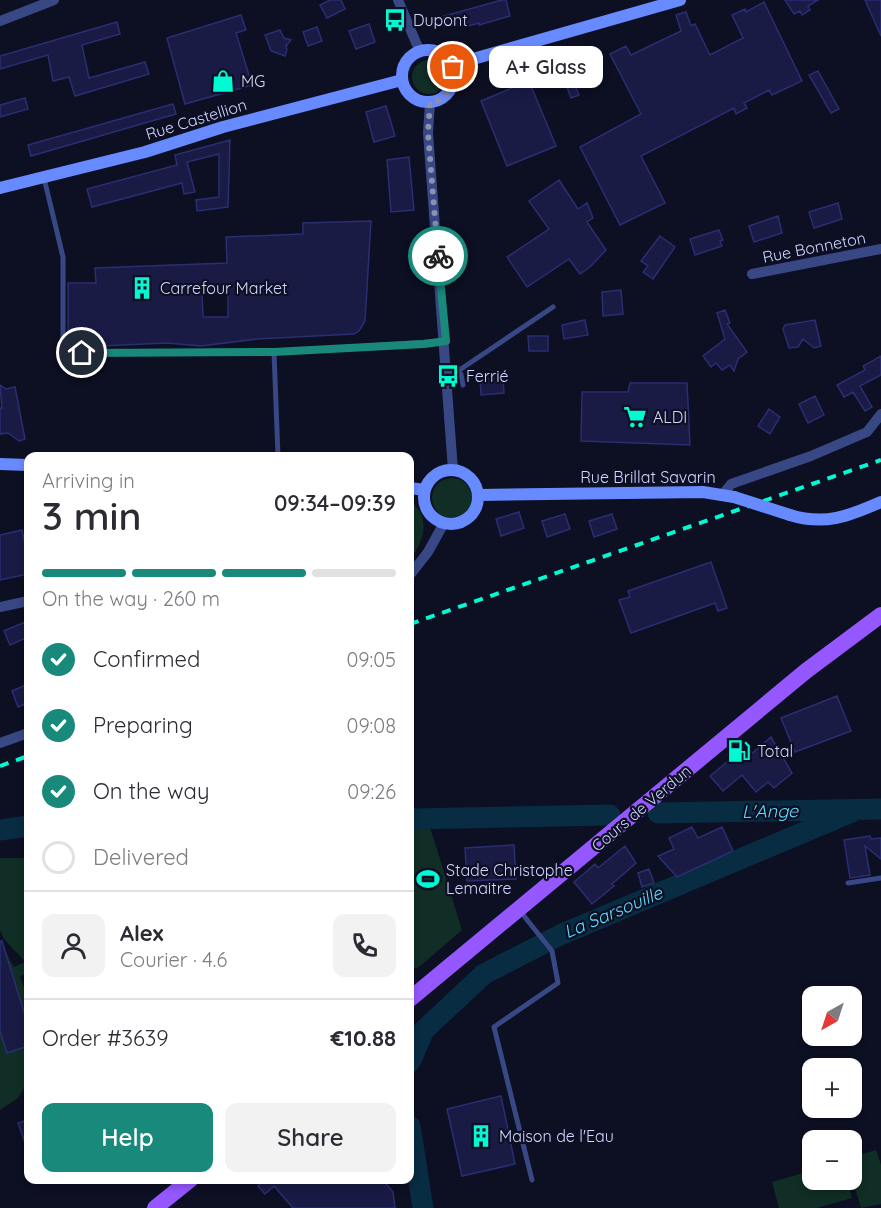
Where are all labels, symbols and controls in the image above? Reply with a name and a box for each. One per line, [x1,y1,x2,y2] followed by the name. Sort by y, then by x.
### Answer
[382,7,408,33] bus stop icon: Dupont
[413,10,468,30] place label: Dupont
[427,41,478,92] pin
[489,46,603,88] callout: A+ Glass
[436,50,469,83] icon: bag
[506,54,586,79] text: A+ Glass
[210,68,236,94] shop icon: MG
[241,71,265,91] place label: MG
[143,94,249,144] street label: Rue Castellion
[408,226,468,286] courier
[761,227,867,267] street label: Rue Bonneton
[422,240,455,273] icon: bike
[129,275,155,301] building icon: Carrefour Market
[160,278,287,298] place label: Carrefour Market
[56,327,107,378] pin
[65,336,98,369] icon: home
[435,363,461,389] bus stop icon: Ferrié
[466,366,509,386] place label: Ferrié
[622,404,648,430] supermarket icon: ALDI
[653,407,687,427] place label: ALDI
[580,467,716,487] street label: Rue Brillat Savarin
[42,468,135,493] text: Arriving in
[274,489,396,517] text: 09:34–09:39
[42,491,141,540] text: 3 min
[42,586,220,611] text: On the way · 260 m
[42,643,75,676] icon: check
[93,645,200,673] text: Confirmed
[346,647,396,672] text: 09:05
[42,709,75,742] icon: check
[93,711,193,739] text: Preparing
[347,713,396,738] text: 09:08
[726,738,752,764] fuel station icon: Total
[757,741,793,761] place label: Total
[587,761,695,855] street label: Cours de Verdun
[42,775,75,808] icon: check
[93,777,209,805] text: On the way
[347,779,396,804] text: 09:26
[742,799,799,823] water label: L'Ange
[93,843,189,871] text: Delivered
[446,860,573,898] place label: Stade Christophe Lemaitre
[415,866,441,892] sports icon: Stade Christophe Lemaitre
[560,881,667,943] water label: La Sarsouille
[42,914,105,977] button: person
[333,914,396,977] button: phone
[120,919,163,947] text: Alex
[120,947,227,972] text: Courier · 4.6
[802,986,862,1046] north arrow
[802,986,862,1190] map controls
[42,1024,169,1052] text: Order #3639
[331,1024,396,1052] text: €10.88
[802,1058,862,1118] button: +
[42,1103,213,1172] button: Help
[225,1103,396,1172] button: Share
[468,1123,494,1149] building icon: Maison de l'Eau
[499,1126,614,1146] place label: Maison de l'Eau
[802,1130,862,1190] button: −

